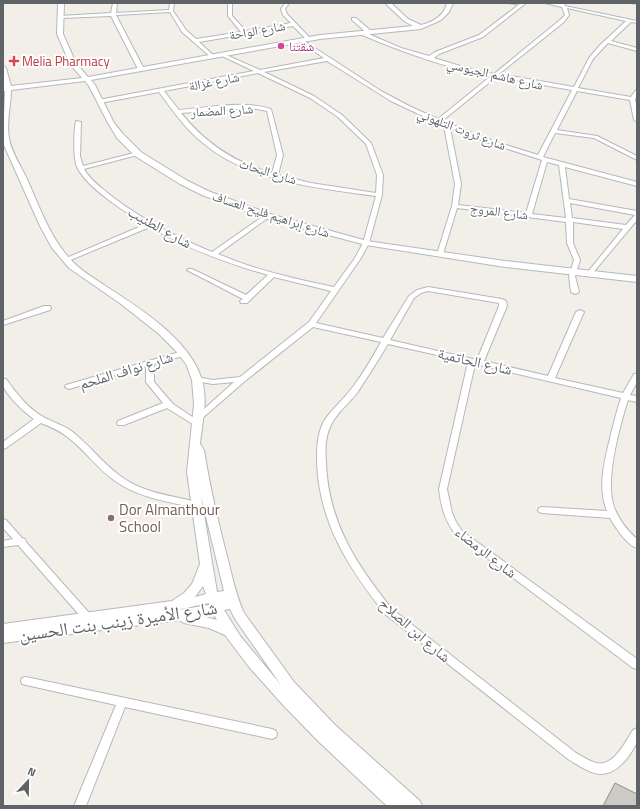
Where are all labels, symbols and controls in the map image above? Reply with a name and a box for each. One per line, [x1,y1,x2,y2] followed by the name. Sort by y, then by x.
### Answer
[227,15,287,45] street label: شارع الواحة
[289,36,314,56] place label: شقتنا
[276,41,286,51] marker: شقتنا
[22,51,110,71] place label: Melia Pharmacy
[444,53,545,96] street label: شارع هاشم الجيوسي
[9,56,19,66] marker: Melia Pharmacy
[187,66,241,96] street label: شارع غزالة
[189,98,254,122] street label: شارع المضمار
[414,103,509,156] street label: شارع ثروت التلهوني
[237,153,299,189] street label: شارع البحاث
[210,186,332,242] street label: شارع إبراهيم فليح العساف
[469,198,529,224] street label: شارع المروج
[124,200,196,254] street label: شارع الطنيب
[435,341,515,381] street label: شارع الحاتمية
[76,345,176,395] street label: شارع نواف الملحم
[119,498,220,538] place label: Dor Almanthour School
[106,513,116,523] marker: Dor Almanthour School
[450,520,522,584] street label: شارع الرمضاء
[374,592,456,668] street label: شارع ابن الصلاح
[17,594,219,648] street label: شارع الأميرة زينب بنت الحسين
[8,761,48,801] north arrow
[25,763,38,781] text: N

